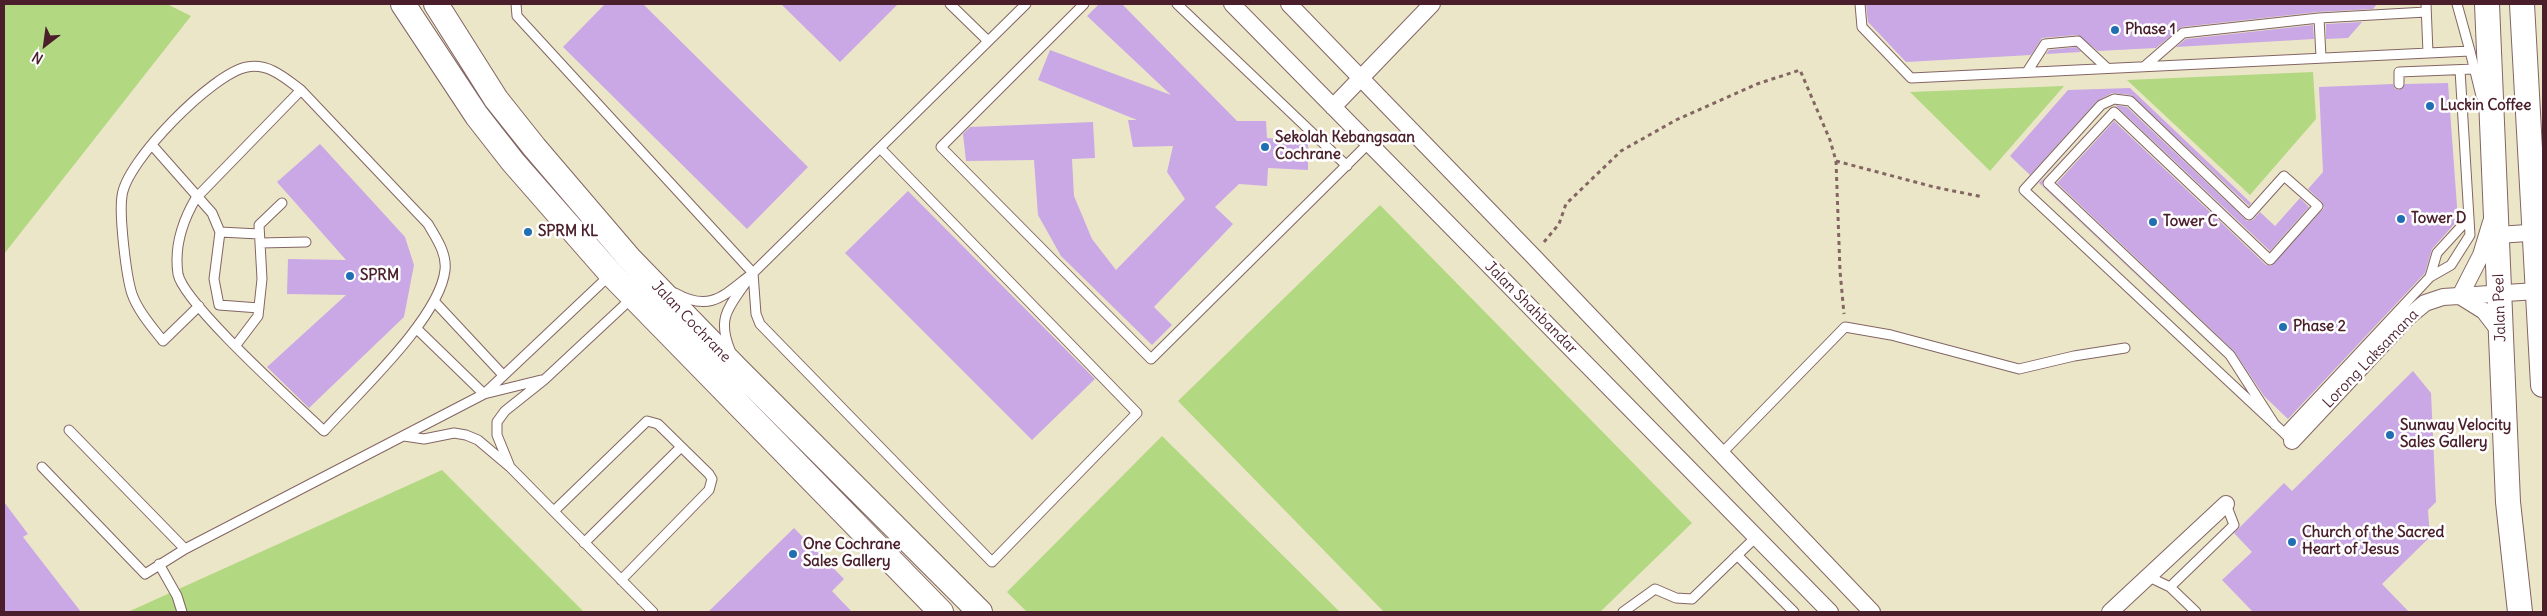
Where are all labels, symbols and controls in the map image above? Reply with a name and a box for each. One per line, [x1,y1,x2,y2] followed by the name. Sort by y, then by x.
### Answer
[20,20,70,70] north arrow
[2125,21,2176,39] place label: Phase 1
[2109,24,2121,36] marker: Phase 1
[29,48,46,68] text: N
[2440,97,2531,115] place label: Luckin Coffee
[2424,100,2436,112] marker: Luckin Coffee
[1275,129,1415,164] place label: Sekolah Kebangsaan Cochrane
[1259,141,1271,153] marker: Sekolah Kebangsaan Cochrane
[2411,210,2466,228] place label: Tower D
[2163,213,2218,231] place label: Tower C
[2395,213,2407,225] marker: Tower D
[2147,216,2159,228] marker: Tower C
[538,223,598,241] place label: SPRM KL
[522,226,534,238] marker: SPRM KL
[1481,258,1581,358] street label: Jalan Shahbandar
[360,267,399,285] place label: SPRM
[344,270,356,282] marker: SPRM
[2490,274,2510,342] street label: Jalan Peel
[648,278,734,366] street label: Jalan Cochrane
[2319,306,2423,412] street label: Lorong Laksamana
[2293,318,2346,336] place label: Phase 2
[2277,321,2289,333] marker: Phase 2
[2400,417,2511,452] place label: Sunway Velocity Sales Gallery
[2384,429,2396,441] marker: Sunway Velocity Sales Gallery
[2302,524,2444,559] place label: Church of the Sacred Heart of Jesus
[803,536,901,571] place label: One Cochrane Sales Gallery
[2286,536,2298,548] marker: Church of the Sacred Heart of Jesus
[787,548,799,560] marker: One Cochrane Sales Gallery

